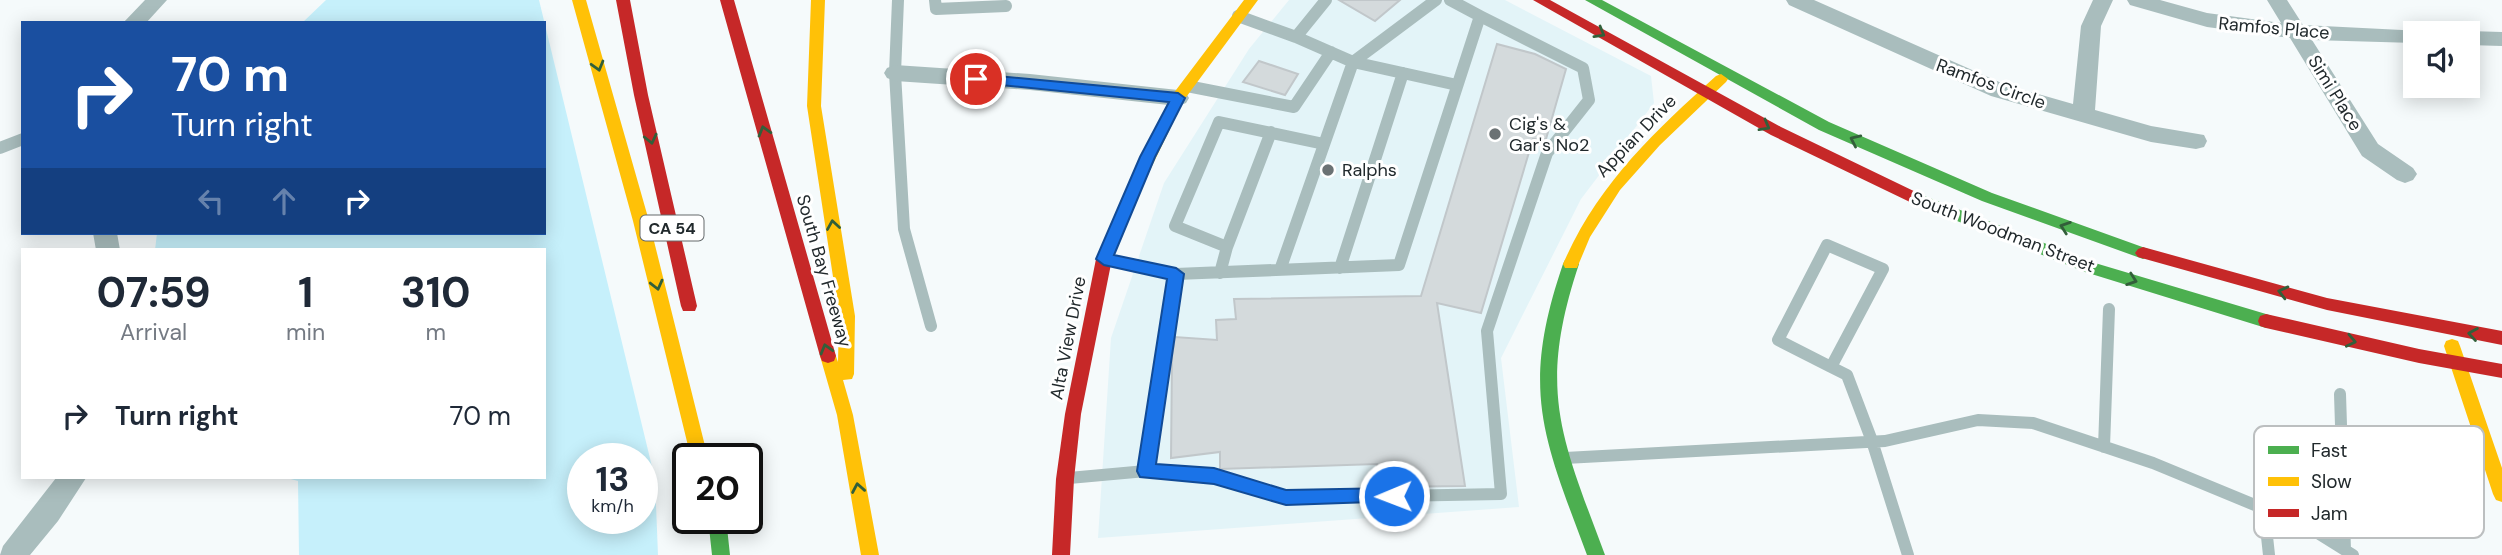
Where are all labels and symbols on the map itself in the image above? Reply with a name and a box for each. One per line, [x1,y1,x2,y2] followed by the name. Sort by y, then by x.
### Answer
[2218,11,2330,45] street label: Ramfos Place
[1592,25,1605,38] one-way arrow
[946,49,1006,109] pin
[2302,51,2368,135] street label: Simi Place
[1933,53,2049,115] street label: Ramfos Circle
[589,60,604,72] one-way arrow
[1590,89,1682,183] street label: Appian Drive
[1509,112,1589,157] place label: Cig's & Gar's No2
[1758,117,1770,131] one-way arrow
[757,125,772,137] one-way arrow
[1487,126,1503,142] marker: Cig's & Gar's No2
[643,133,658,145] one-way arrow
[1850,134,1862,148] one-way arrow
[1342,158,1397,182] place label: Ralphs
[1320,162,1336,178] marker: Ralphs
[1908,186,2098,278] street label: South Woodman Street
[791,192,857,350] street label: South Bay Freeway
[640,216,704,240] road number: CA 54
[826,220,841,231] one-way arrow
[2059,221,2072,235] one-way arrow
[2125,272,2138,286] one-way arrow
[1044,274,1092,402] street label: Alta View Drive
[649,279,663,291] one-way arrow
[2277,286,2289,300] one-way arrow
[2468,327,2479,342] one-way arrow
[2345,333,2357,347] one-way arrow
[820,344,834,356] one-way arrow
[2254,426,2484,538] legend
[2311,438,2347,463] text: Fast
[672,443,763,534] speed limit sign: 20
[1357,459,1431,533] position arrow
[2311,469,2352,494] text: Slow
[851,482,866,494] one-way arrow
[2311,501,2348,526] text: Jam

